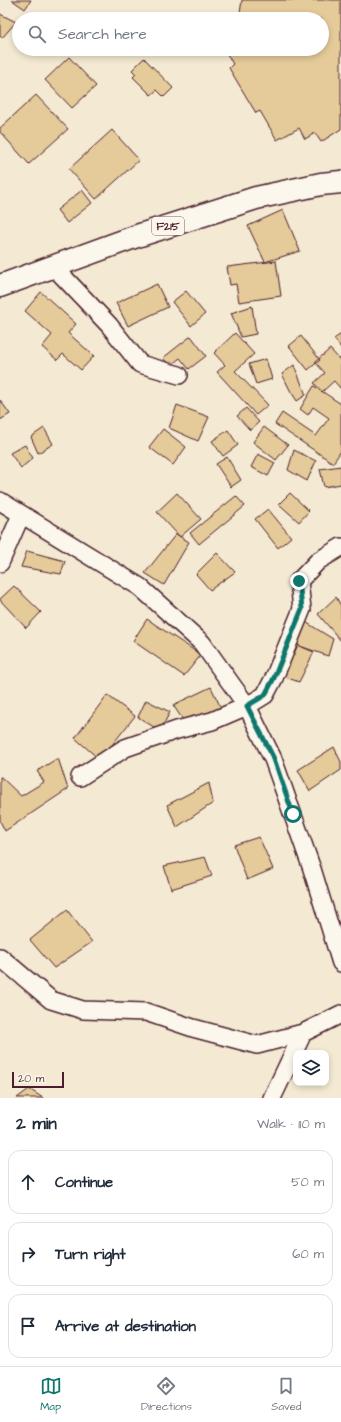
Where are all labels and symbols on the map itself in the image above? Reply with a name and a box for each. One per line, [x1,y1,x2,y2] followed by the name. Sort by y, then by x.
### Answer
[152,217,184,235] road number: F215
[290,572,308,590] route end
[284,805,302,823] route start
[12,1070,64,1089] scale bar

